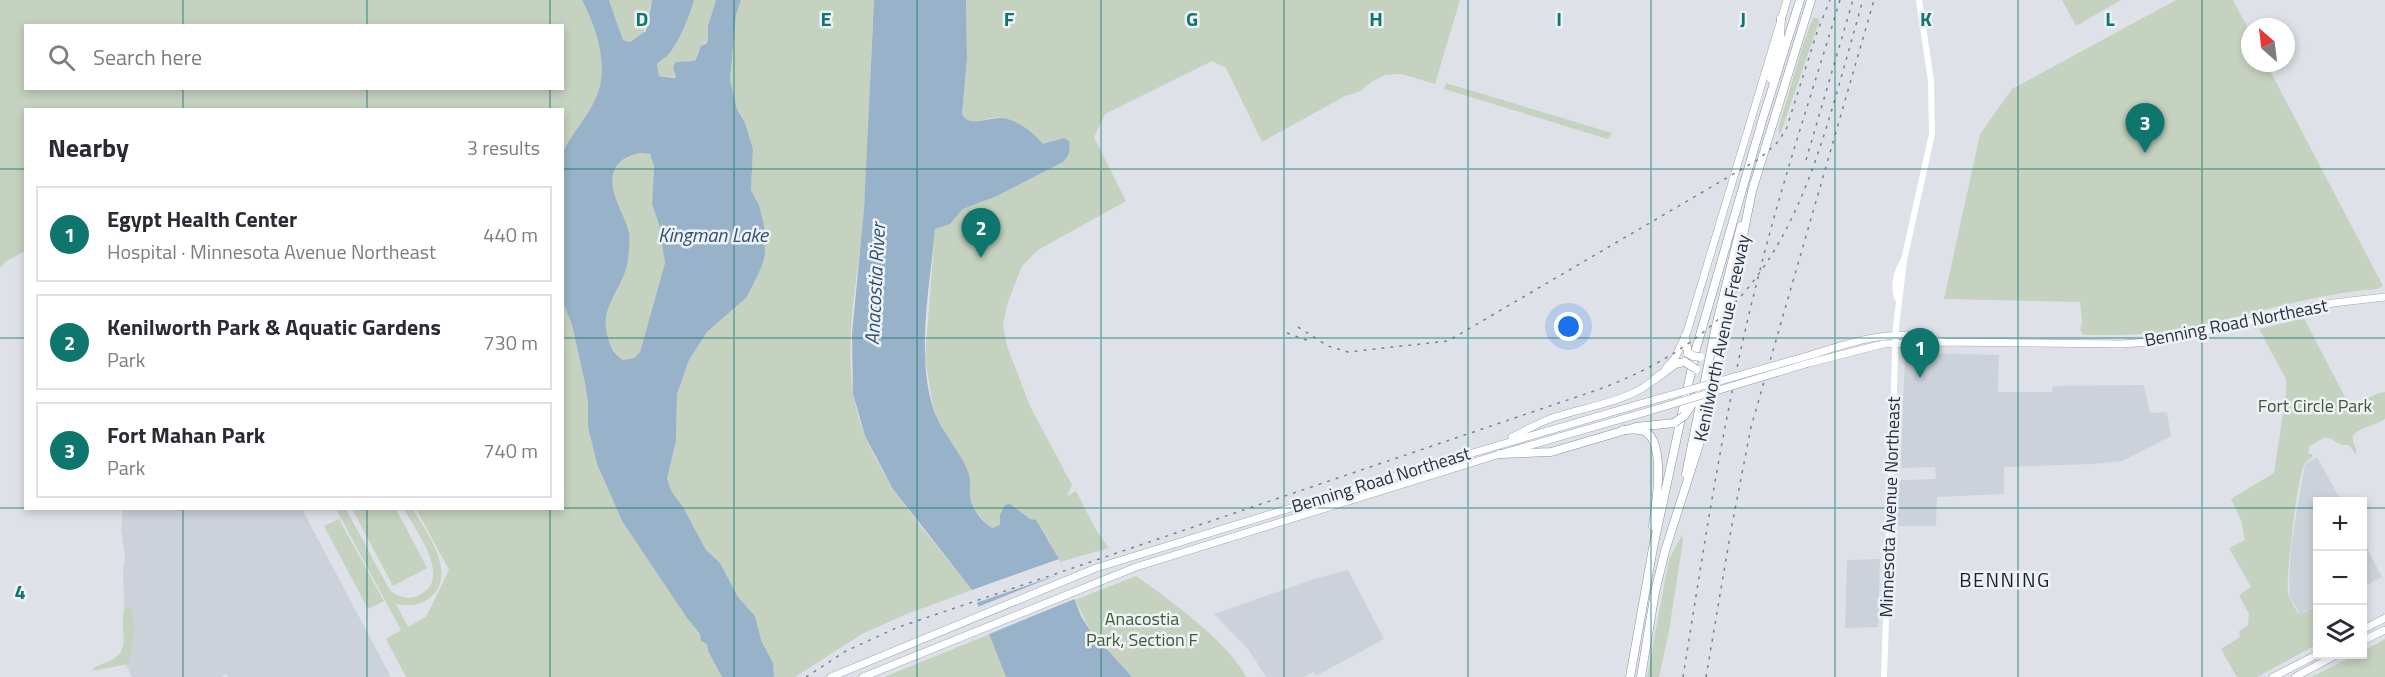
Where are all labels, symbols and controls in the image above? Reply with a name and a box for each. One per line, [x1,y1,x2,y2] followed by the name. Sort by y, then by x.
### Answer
[636,3,648,34] text: D
[820,3,832,34] text: E
[1004,3,1015,34] text: F
[1186,3,1198,34] text: G
[1369,3,1383,34] text: H
[1556,3,1562,34] text: I
[1740,3,1746,34] text: J
[1920,3,1932,34] text: K
[2105,3,2115,34] text: L
[2241,18,2295,72] north arrow
[24,24,564,90] search box
[93,40,202,74] text: Search here
[45,41,78,74] icon: search
[2126,104,2164,153] pin: 3
[48,128,129,167] text: Nearby
[467,132,540,163] text: 3 results
[107,202,297,236] text: Egypt Health Center
[962,208,1000,258] pin: 2
[64,219,75,250] text: 1
[483,219,538,250] text: 440 m
[658,219,770,250] water label: Kingman Lake
[856,220,893,346] water label: Anacostia River
[1686,232,1757,444] street label: Kenilworth Avenue Freeway
[107,236,436,267] text: Hospital · Minnesota Avenue Northeast
[2142,291,2330,353] street label: Benning Road Northeast
[107,310,441,344] text: Kenilworth Park & Aquatic Gardens
[1554,312,1583,341] your location
[64,327,75,358] text: 2
[483,327,538,358] text: 730 m
[1900,328,1940,378] pin: 1
[107,344,145,375] text: Park
[2258,392,2373,419] park label: Fort Circle Park
[1872,395,1907,618] street label: Minnesota Avenue Northeast
[107,418,265,452] text: Fort Mahan Park
[64,435,75,466] text: 3
[483,435,538,466] text: 740 m
[1288,439,1474,520] street label: Benning Road Northeast
[107,452,145,483] text: Park
[2313,497,2367,659] map controls
[2313,497,2367,551] button: +
[2313,551,2367,605] button: −
[1959,564,2051,595] district label: BENNING
[14,576,26,607] text: 4
[1086,605,1198,653] park label: Anacostia Park, Section F
[2313,605,2367,659] button: layers

